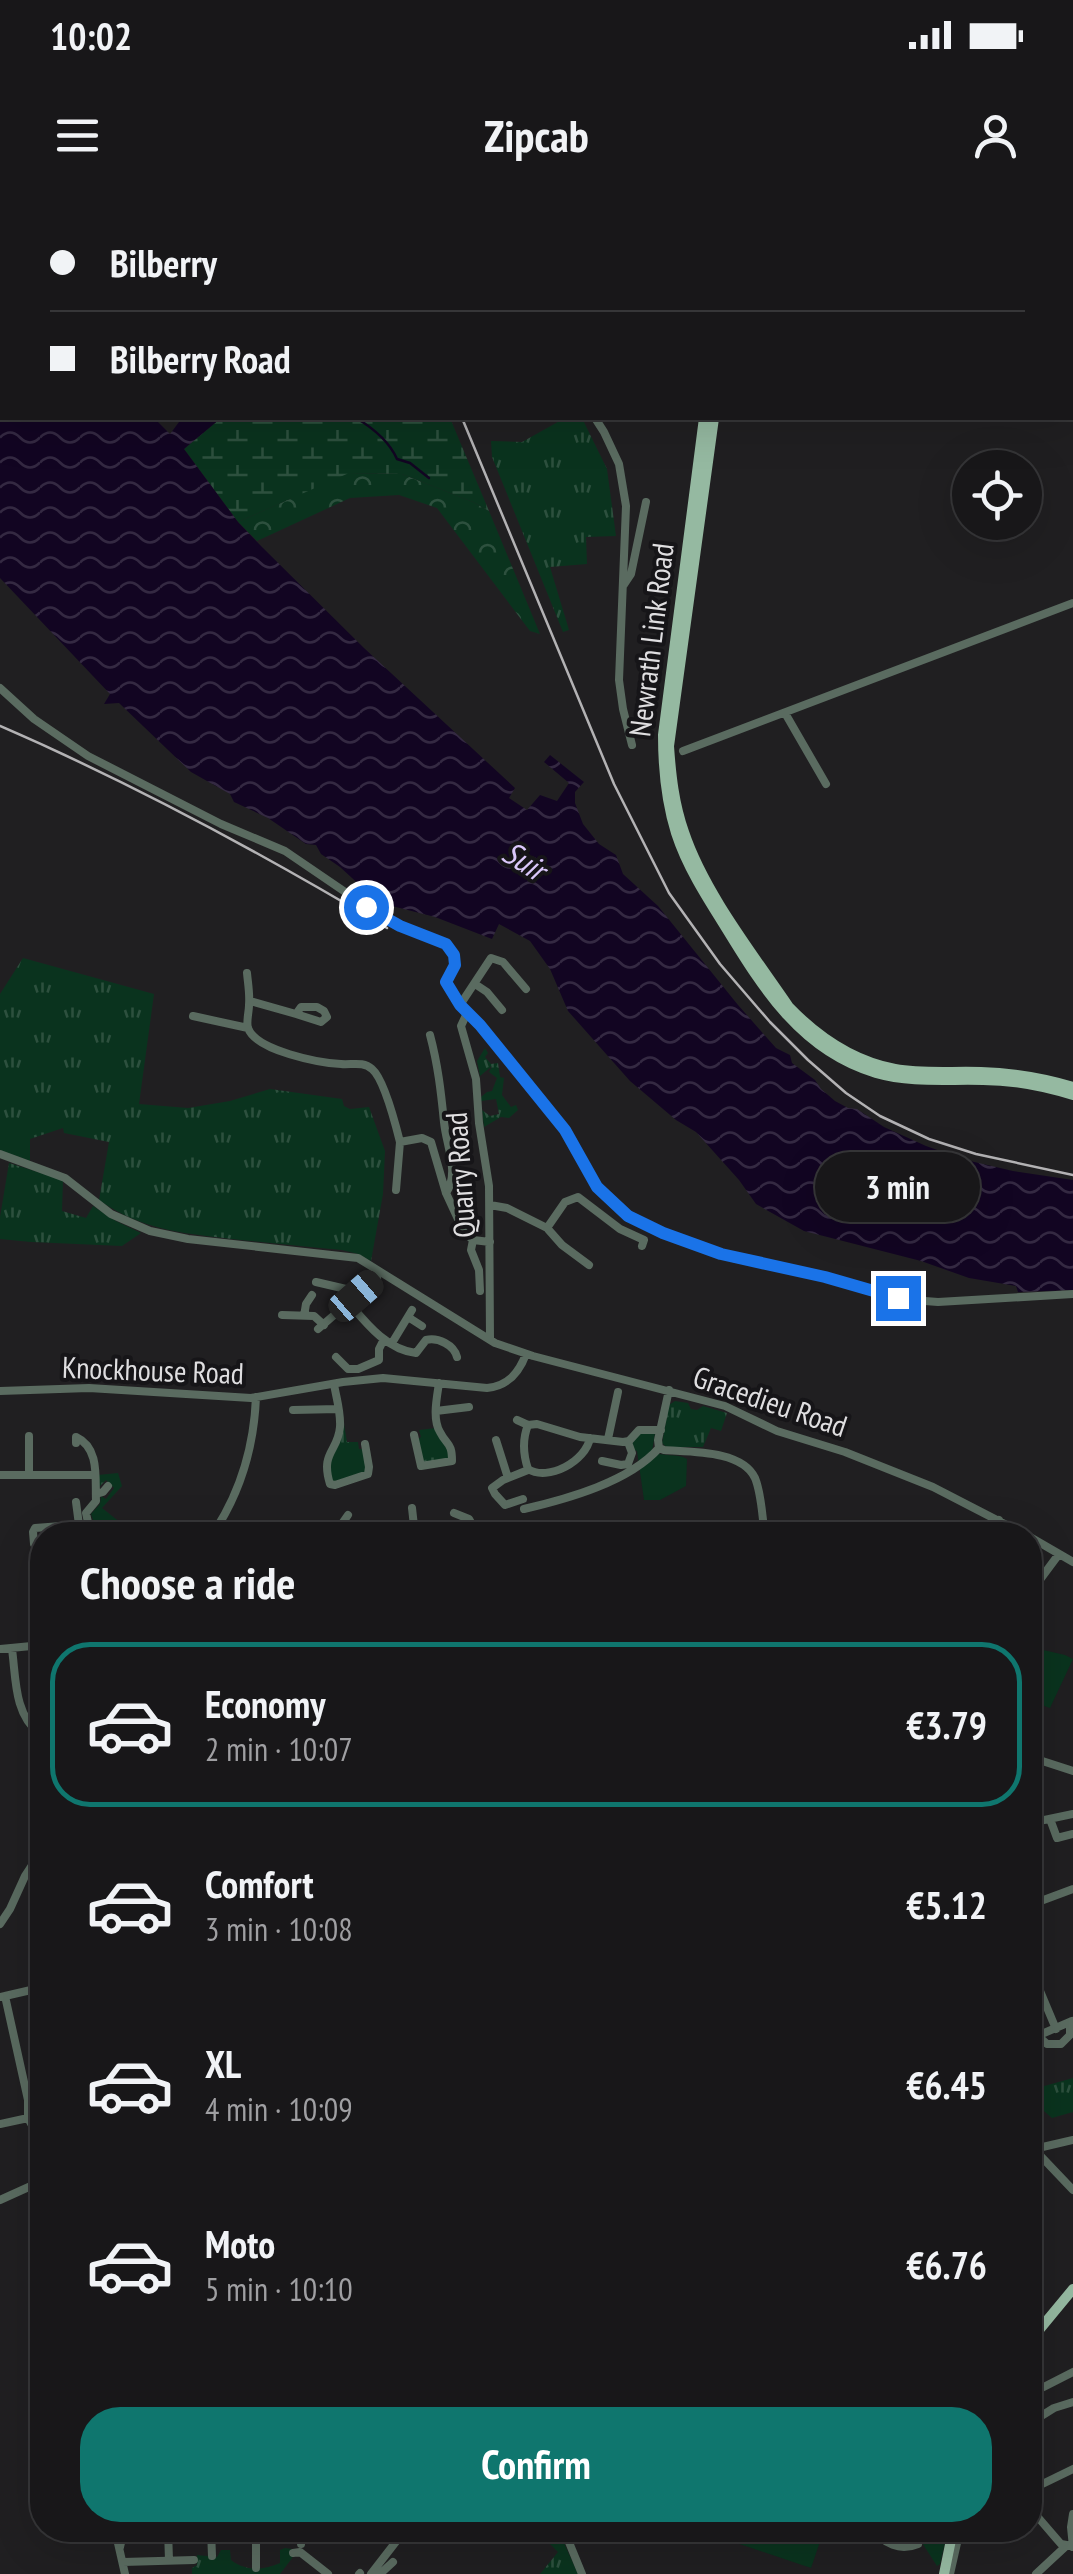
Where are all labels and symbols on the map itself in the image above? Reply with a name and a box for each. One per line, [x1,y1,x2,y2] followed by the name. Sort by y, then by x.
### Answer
[619,541,682,739] street label: Newrath Link Road
[495,831,558,892] water label: Suir
[344,885,389,930] route start
[436,1111,483,1239] street label: Quarry Road
[816,1153,980,1223] callout: 3 min
[324,1265,388,1327] car
[876,1276,921,1321] route end
[61,1347,245,1392] street label: Knockhouse Road
[688,1356,852,1445] street label: Gracedieu Road

